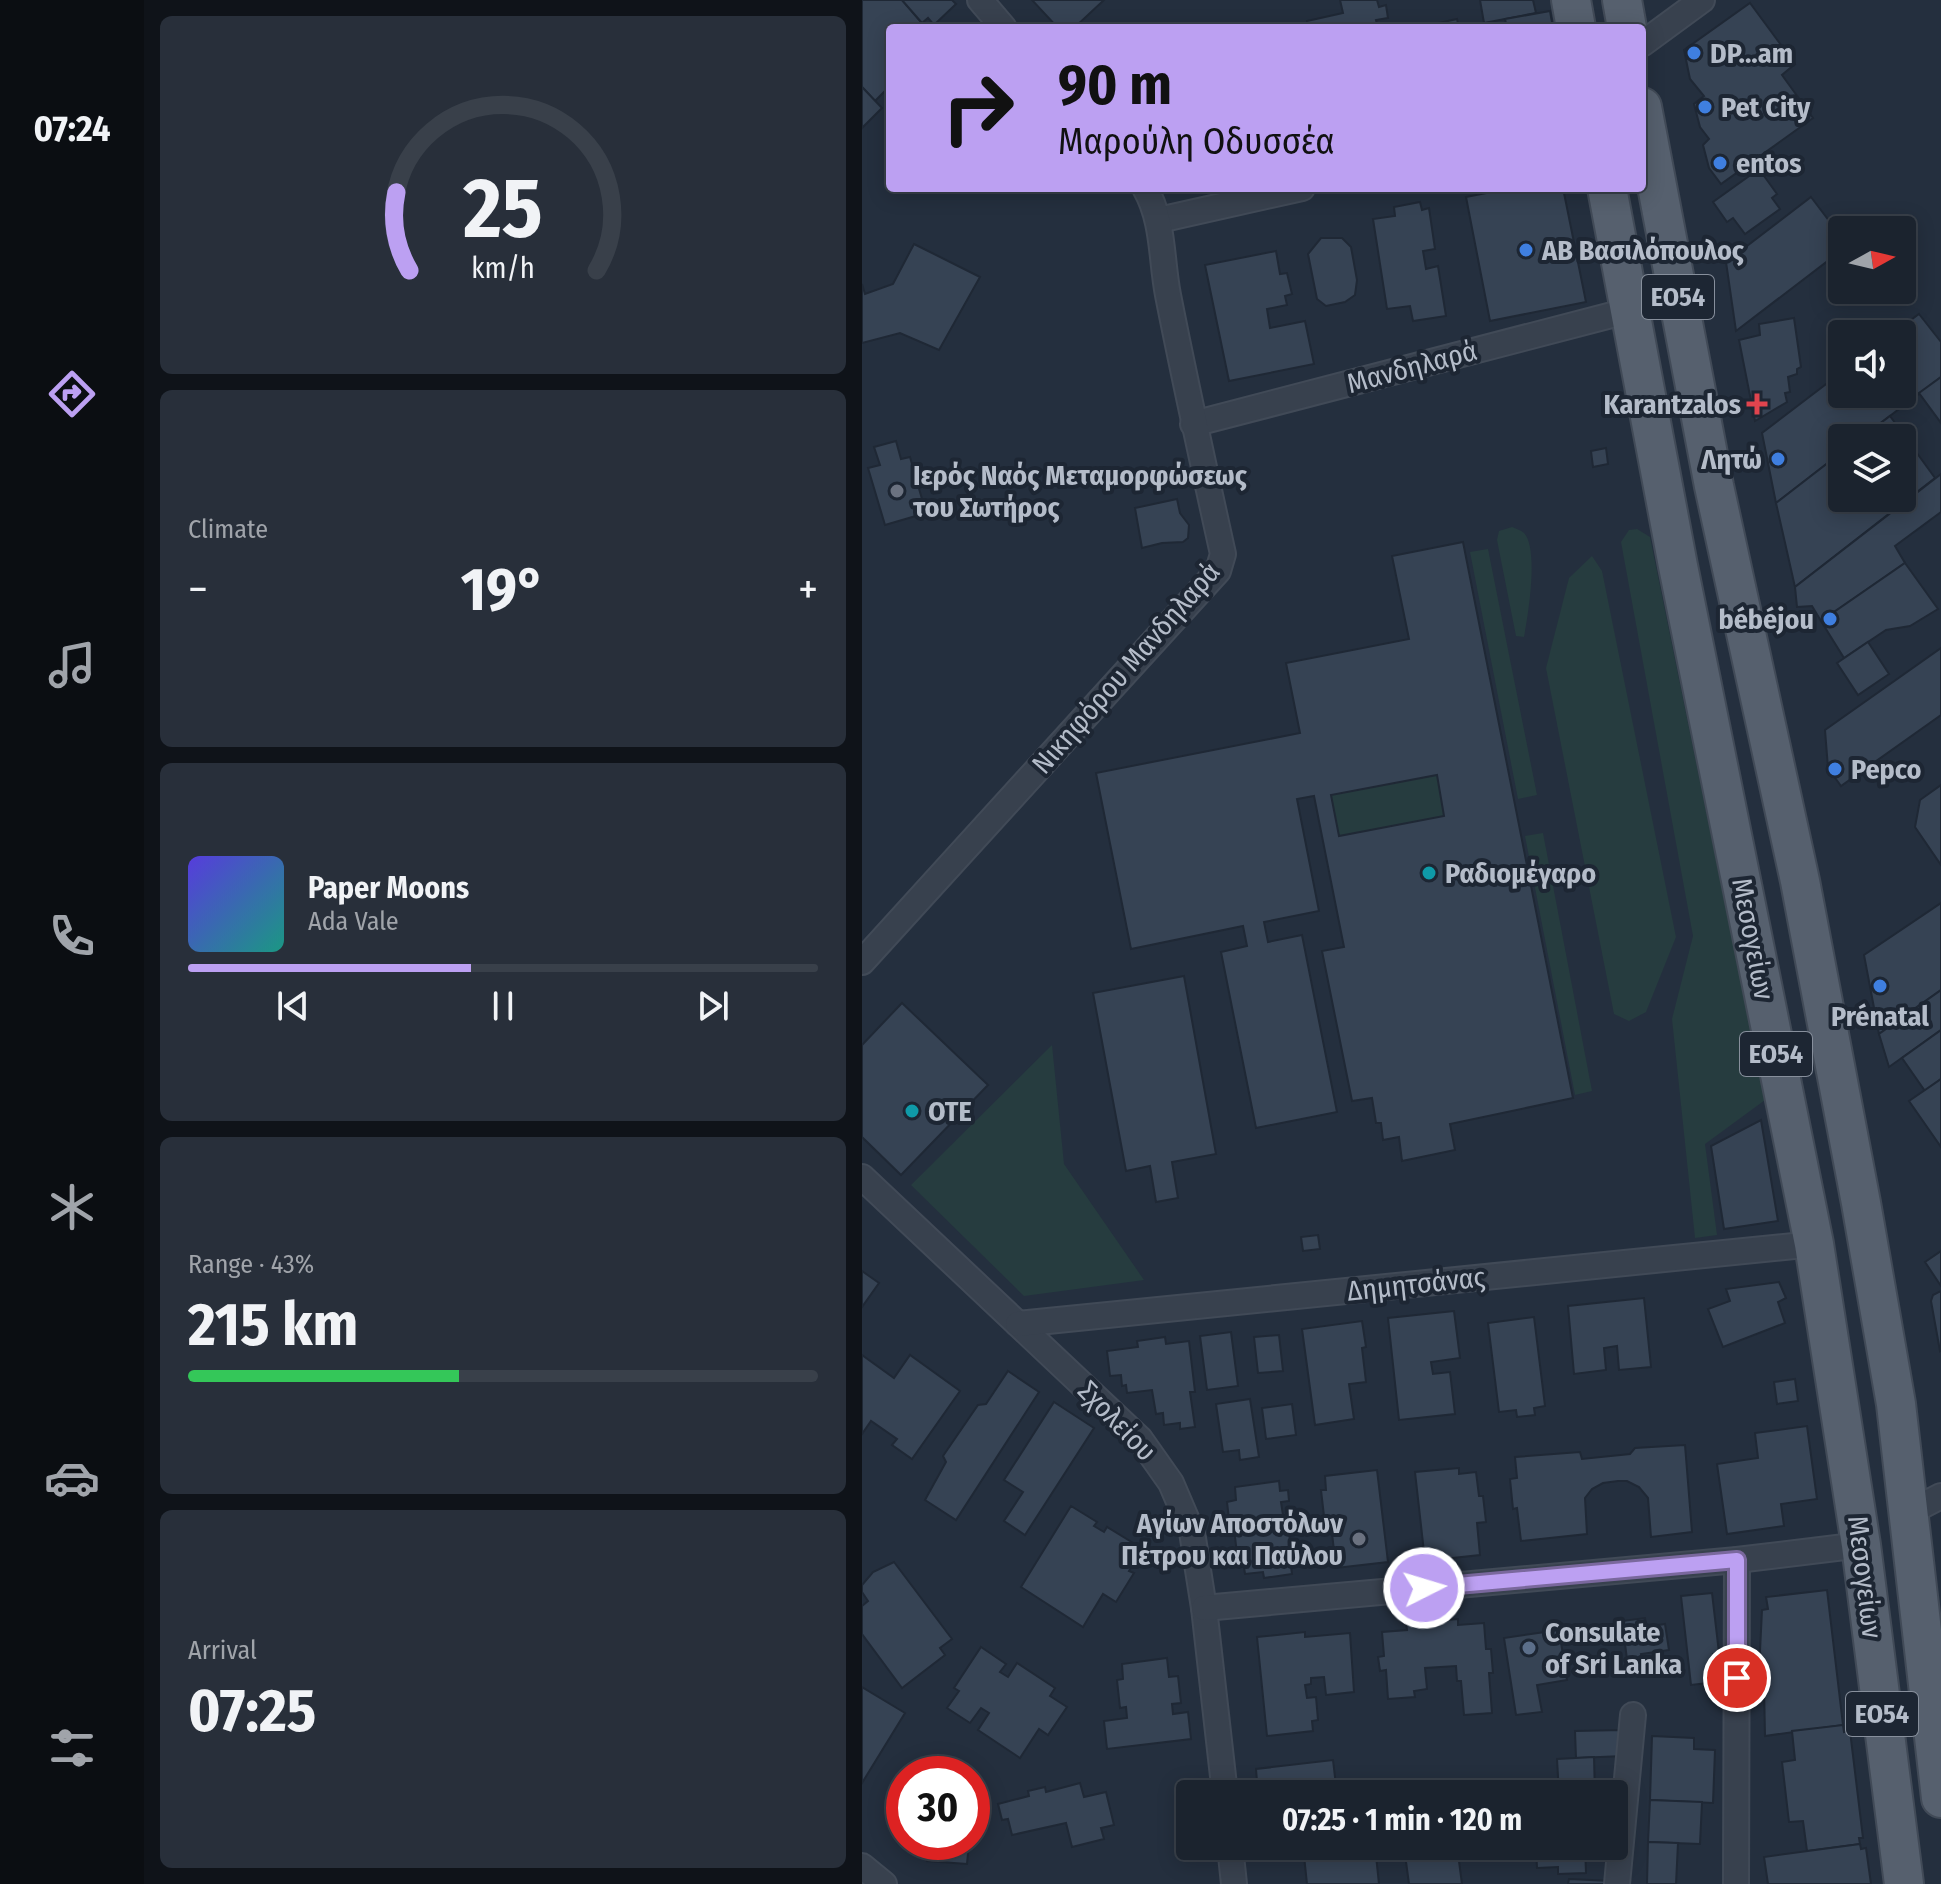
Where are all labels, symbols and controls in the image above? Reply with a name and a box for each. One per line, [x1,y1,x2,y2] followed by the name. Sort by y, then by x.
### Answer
[1710,37,1793,70] place label: DP...am
[1685,44,1703,62] marker: DP...am
[1058,52,1172,119] text: 90 m
[926,56,1030,160] icon: right
[1721,91,1811,124] place label: Pet City
[1696,98,1714,116] marker: Pet City
[33,107,111,151] text: 07:24
[1058,120,1335,164] text: Μαρούλη Οδυσσέα
[1736,147,1801,180] place label: entos
[1711,154,1729,172] marker: entos
[462,158,543,258] text: 25
[1828,216,1916,304] north arrow
[1828,216,1916,512] map controls
[1541,234,1745,267] place label: ΑΒ Βασιλόπουλος
[1517,241,1535,259] marker: ΑΒ Βασιλόπουλος
[471,251,535,286] text: km/h
[1642,275,1714,319] road number: ΕΟ54
[1828,320,1916,408] button: sound
[1343,334,1481,400] street label: Μανδηλαρά
[44,366,100,422] icon: directions
[1603,388,1741,421] place label: Karantzalos
[1748,395,1766,413] marker: Karantzalos
[1828,424,1916,512] button: layers
[1700,443,1762,476] place label: Λητώ
[1769,450,1787,468] marker: Λητώ
[912,459,1248,524] place label: Ιερός Ναός Μεταμορφώσεως του Σωτήρος
[888,482,906,500] marker: Ιερός Ναός Μεταμορφώσεως του Σωτήρος
[188,514,268,545] text: Climate
[461,554,545,626] text: 19°
[1025,556,1227,780] street label: Νικηφόρου Μανδηλαρά
[188,563,208,616] text: −
[798,563,818,616] text: +
[1718,603,1814,636] place label: bébéjou
[1821,610,1839,628] marker: bébéjou
[44,637,100,693] icon: music
[1851,753,1921,786] place label: Pepco
[1826,760,1844,778] marker: Pepco
[1445,857,1596,890] place label: Ραδιομέγαρο
[1420,864,1438,882] marker: Ραδιομέγαρο
[308,870,469,906] text: Paper Moons
[1725,875,1781,1003] street label: Μεσογείων
[308,906,399,937] text: Ada Vale
[44,908,100,964] icon: phone
[1871,977,1889,995] marker: Prénatal
[271,984,315,1028] icon: previous
[481,984,525,1028] icon: pause
[691,984,735,1028] icon: next
[1831,1000,1929,1033] place label: Prénatal
[1740,1032,1812,1076] road number: ΕΟ54
[928,1095,972,1128] place label: ΟΤΕ
[903,1102,921,1120] marker: ΟΤΕ
[44,1179,100,1235] icon: climate
[188,1249,314,1280] text: Range · 43%
[1345,1260,1487,1308] street label: Δημητσάνας
[188,1289,358,1361] text: 215 km
[1071,1374,1163,1468] street label: Σχολείου
[44,1450,100,1506] icon: car
[1121,1507,1344,1572] place label: Αγίων Αποστόλων Πέτρου και Παύλου
[1841,1514,1889,1640] street label: Μεσογείων
[1350,1530,1368,1548] marker: Αγίων Αποστόλων Πέτρου και Παύλου
[1382,1546,1466,1630] position arrow
[1545,1616,1682,1681] place label: Consulate of Sri Lanka
[188,1635,257,1666] text: Arrival
[1520,1639,1538,1657] marker: Consulate of Sri Lanka
[1703,1644,1771,1712] pin
[1715,1656,1759,1700] icon: arrive
[188,1675,316,1747] text: 07:25
[1846,1692,1918,1736] road number: ΕΟ54
[44,1720,100,1776] icon: filters
[886,1756,990,1860] speed limit sign: 30
[1282,1802,1522,1838] text: 07:25 · 1 min · 120 m

